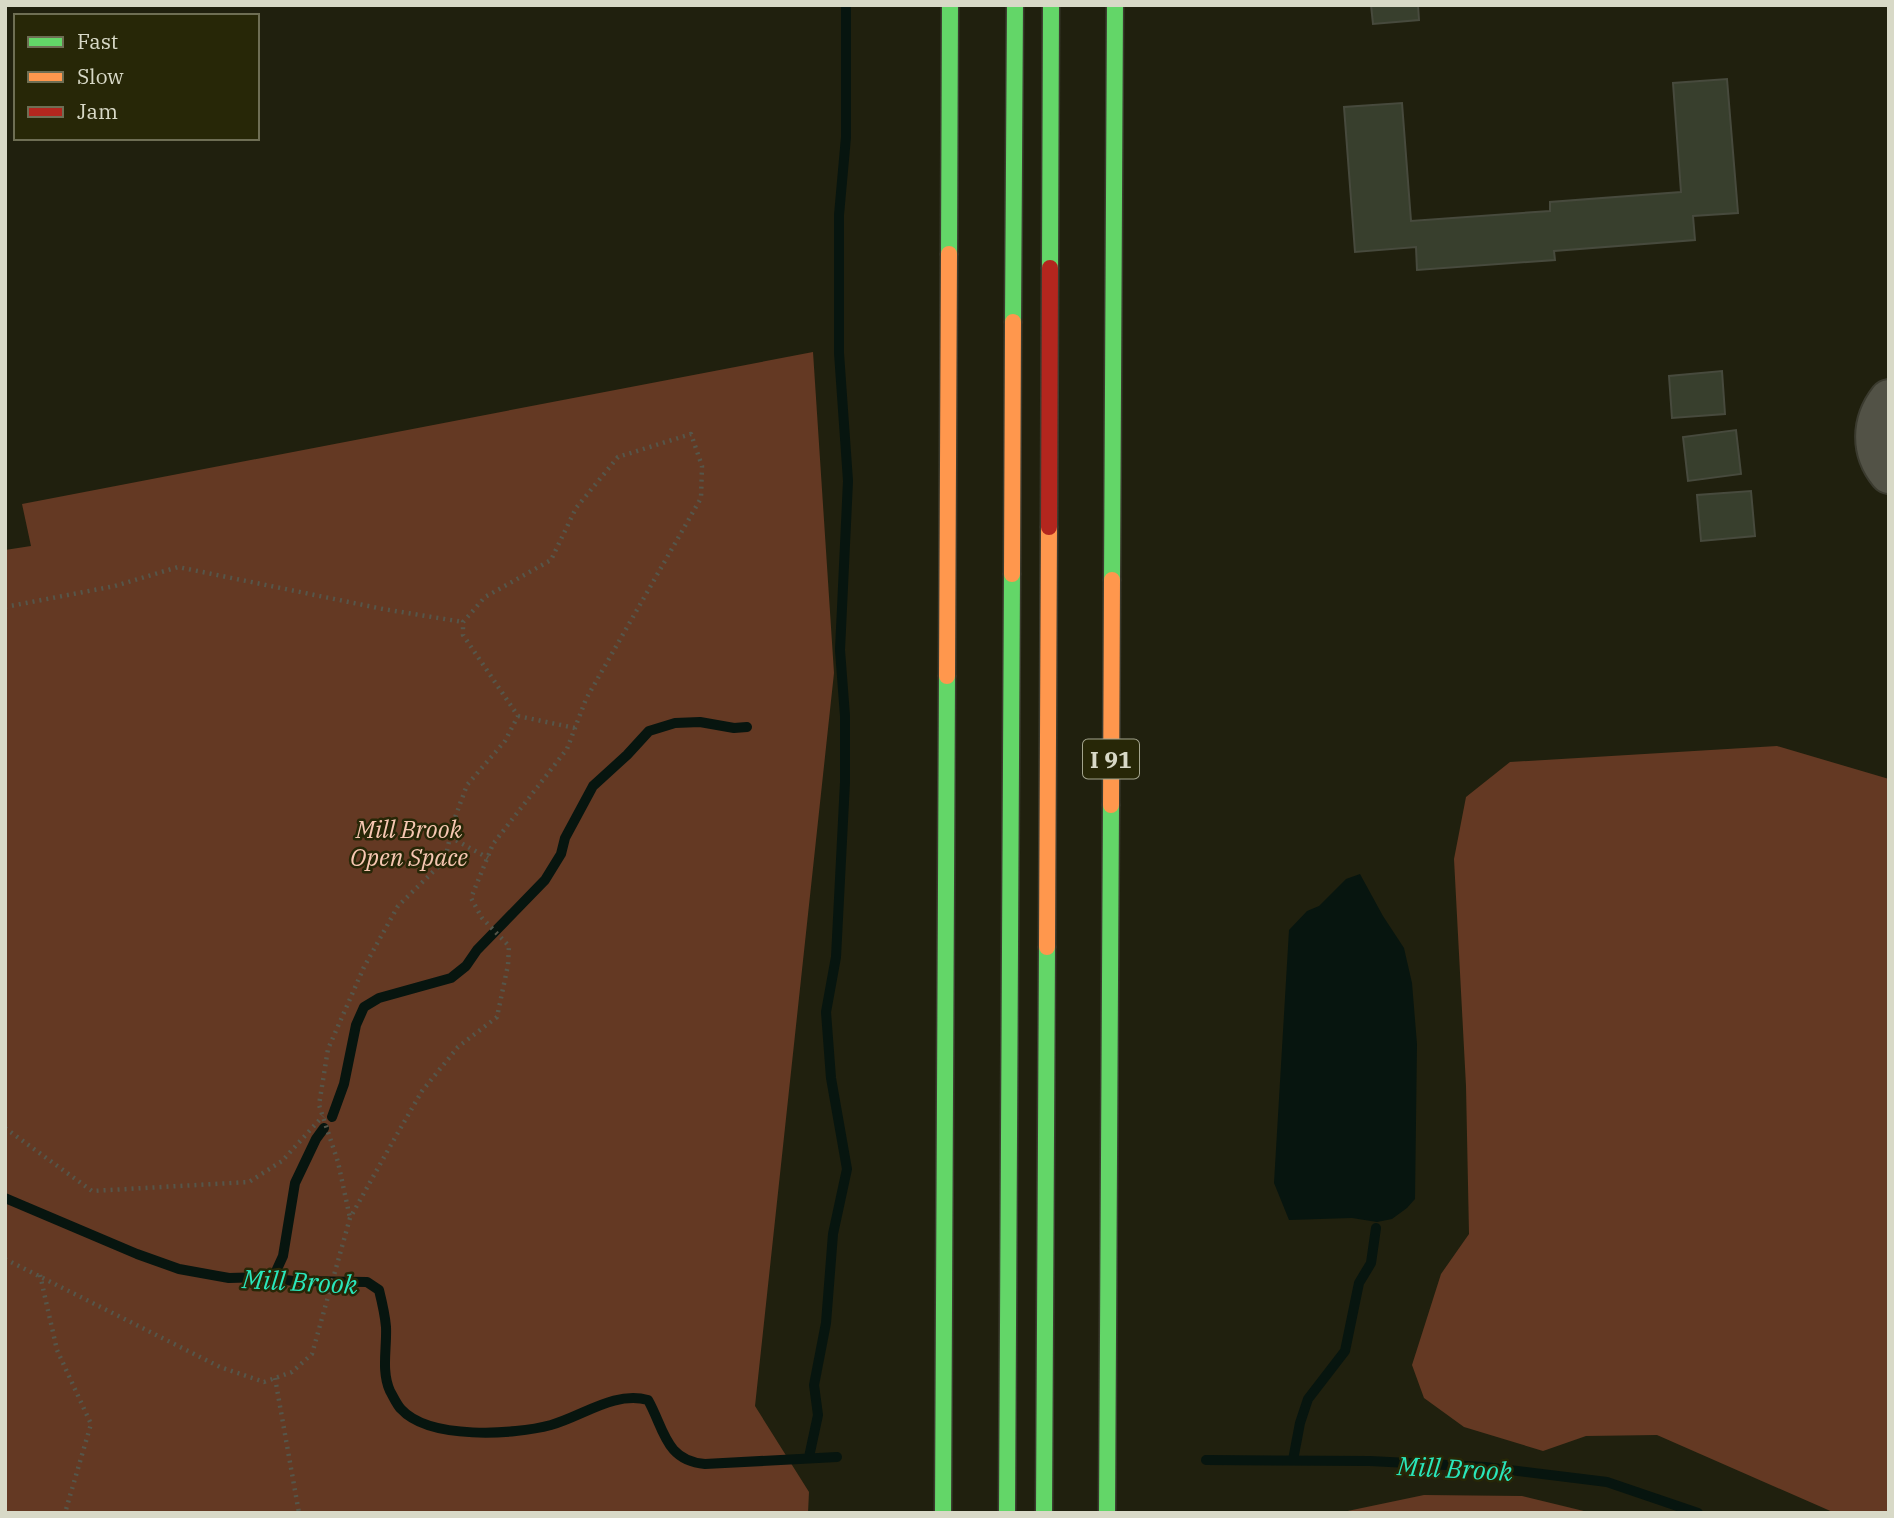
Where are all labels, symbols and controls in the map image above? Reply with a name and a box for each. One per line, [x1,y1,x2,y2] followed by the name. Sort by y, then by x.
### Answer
[14,14,259,140] legend
[77,27,118,55] text: Fast
[77,62,124,90] text: Slow
[77,97,118,125] text: Jam
[1083,740,1139,778] road number: I 91
[350,813,468,873] park label: Mill Brook Open Space
[240,1261,359,1301] water label: Mill Brook
[1395,1448,1514,1488] water label: Mill Brook

